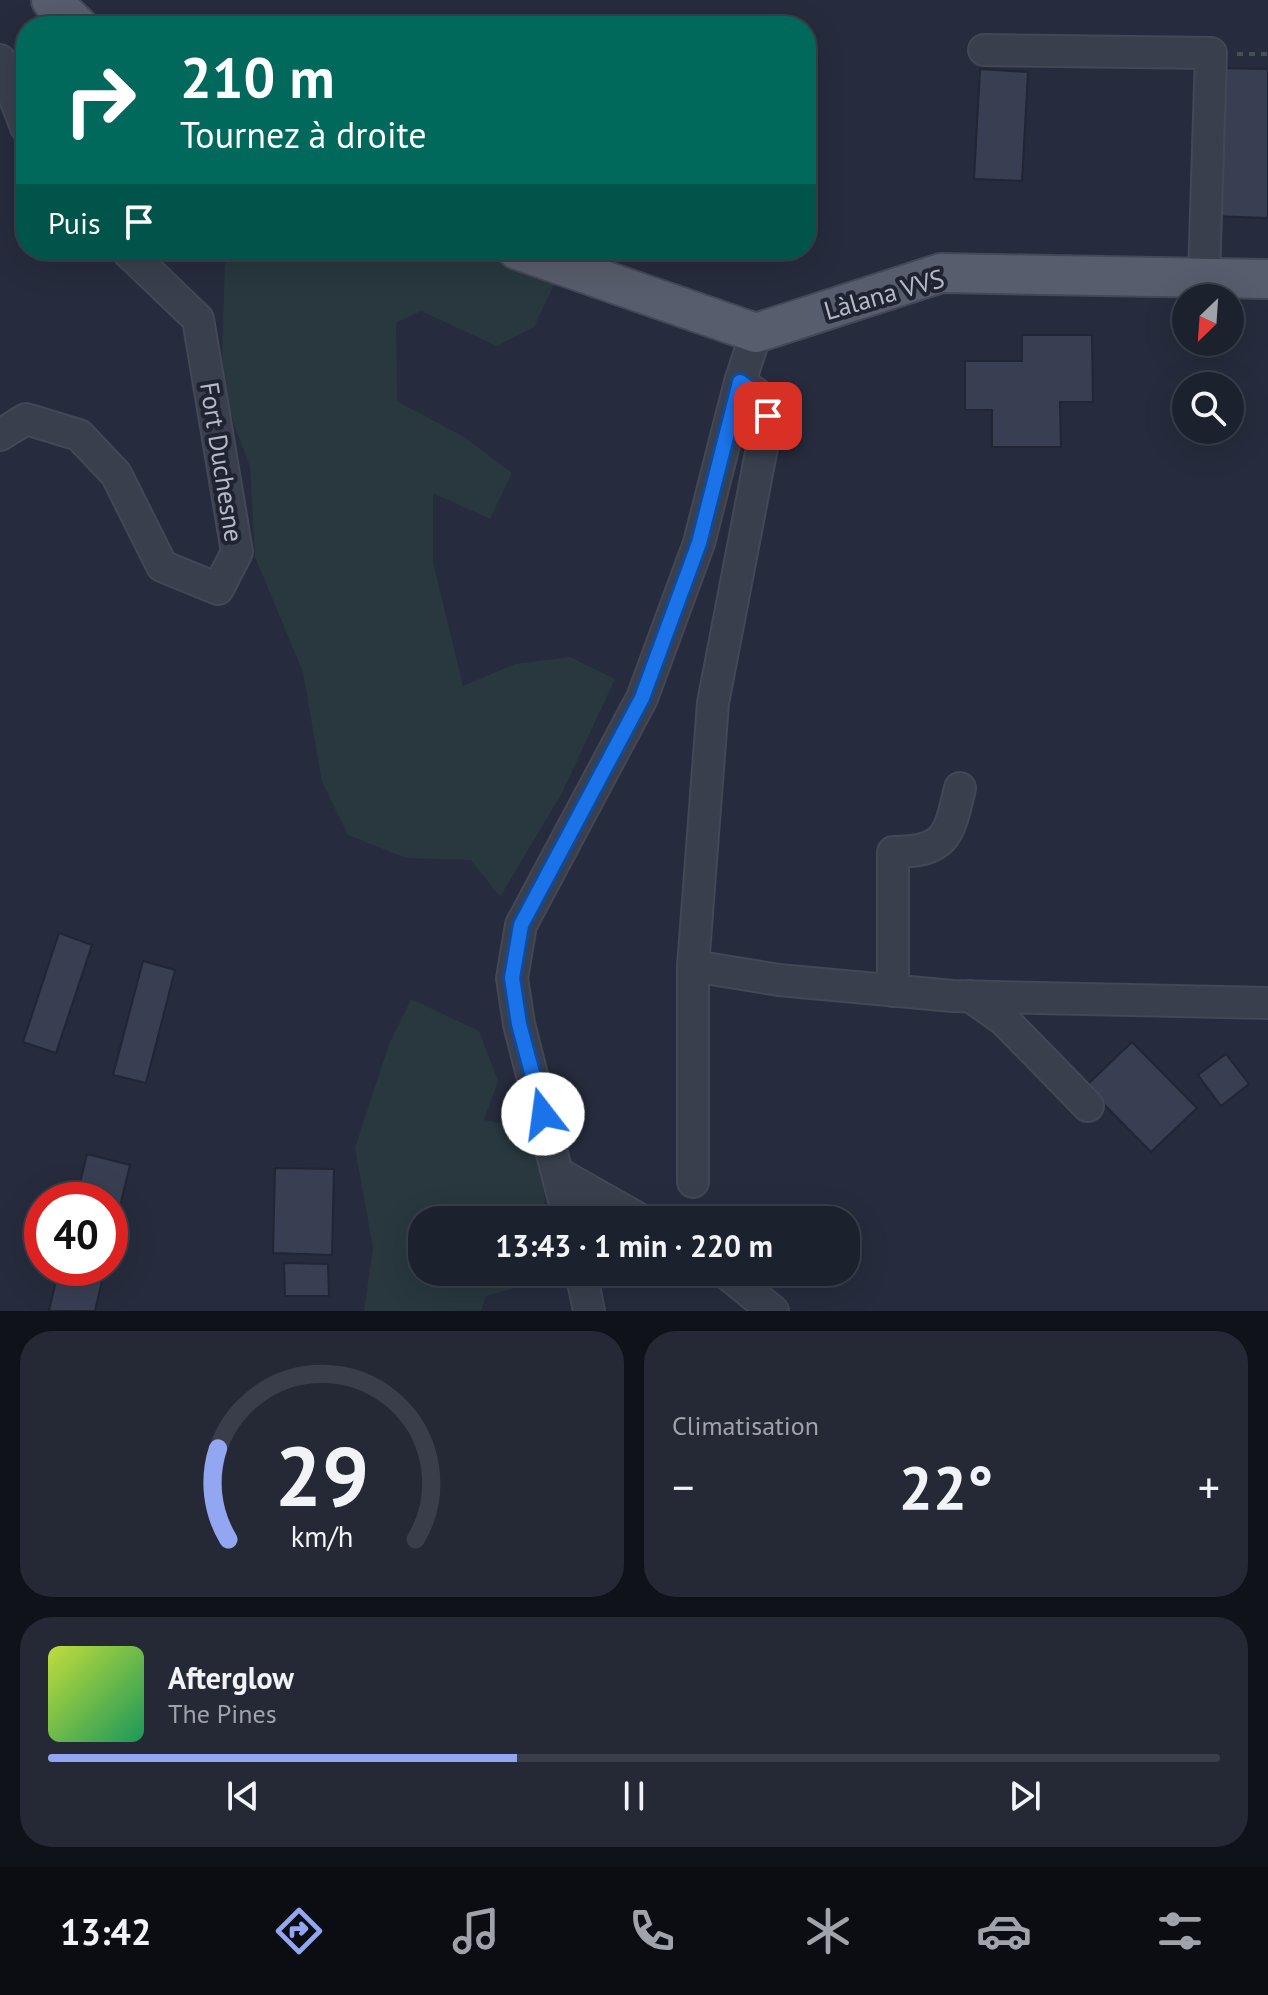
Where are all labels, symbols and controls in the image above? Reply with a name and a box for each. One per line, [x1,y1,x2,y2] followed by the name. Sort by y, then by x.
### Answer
[180,41,335,113] text: 210 m
[48,48,152,152] icon: right
[180,111,427,158] text: Tournez à droite
[117,200,161,244] icon: arrive
[48,203,101,242] text: Puis
[820,261,948,327] street label: Làlana VVS
[1172,284,1244,356] north arrow
[1172,284,1244,444] map controls
[1172,372,1244,444] button: search
[193,380,251,544] street label: Fort Duchesne
[734,382,802,450] pin
[746,394,790,438] icon: arrive
[501,1072,585,1156] position arrow
[24,1182,128,1286] speed limit sign: 40
[495,1226,773,1265] text: 13:43 · 1 min · 220 m
[672,1409,819,1442] text: Climatisation
[275,1421,369,1529] text: 29
[899,1448,993,1526] text: 22°
[672,1458,694,1515] text: −
[1198,1458,1220,1515] text: +
[291,1518,353,1555] text: km/h
[168,1658,294,1697] text: Afterglow
[168,1697,277,1730] text: The Pines
[221,1774,265,1818] icon: previous
[612,1774,656,1818] icon: pause
[1003,1774,1047,1818] icon: next
[271,1903,327,1959] icon: directions
[448,1903,504,1959] icon: music
[624,1903,680,1959] icon: phone
[800,1903,856,1959] icon: climate
[976,1903,1032,1959] icon: car
[1152,1903,1208,1959] icon: filters
[60,1908,151,1955] text: 13:42

